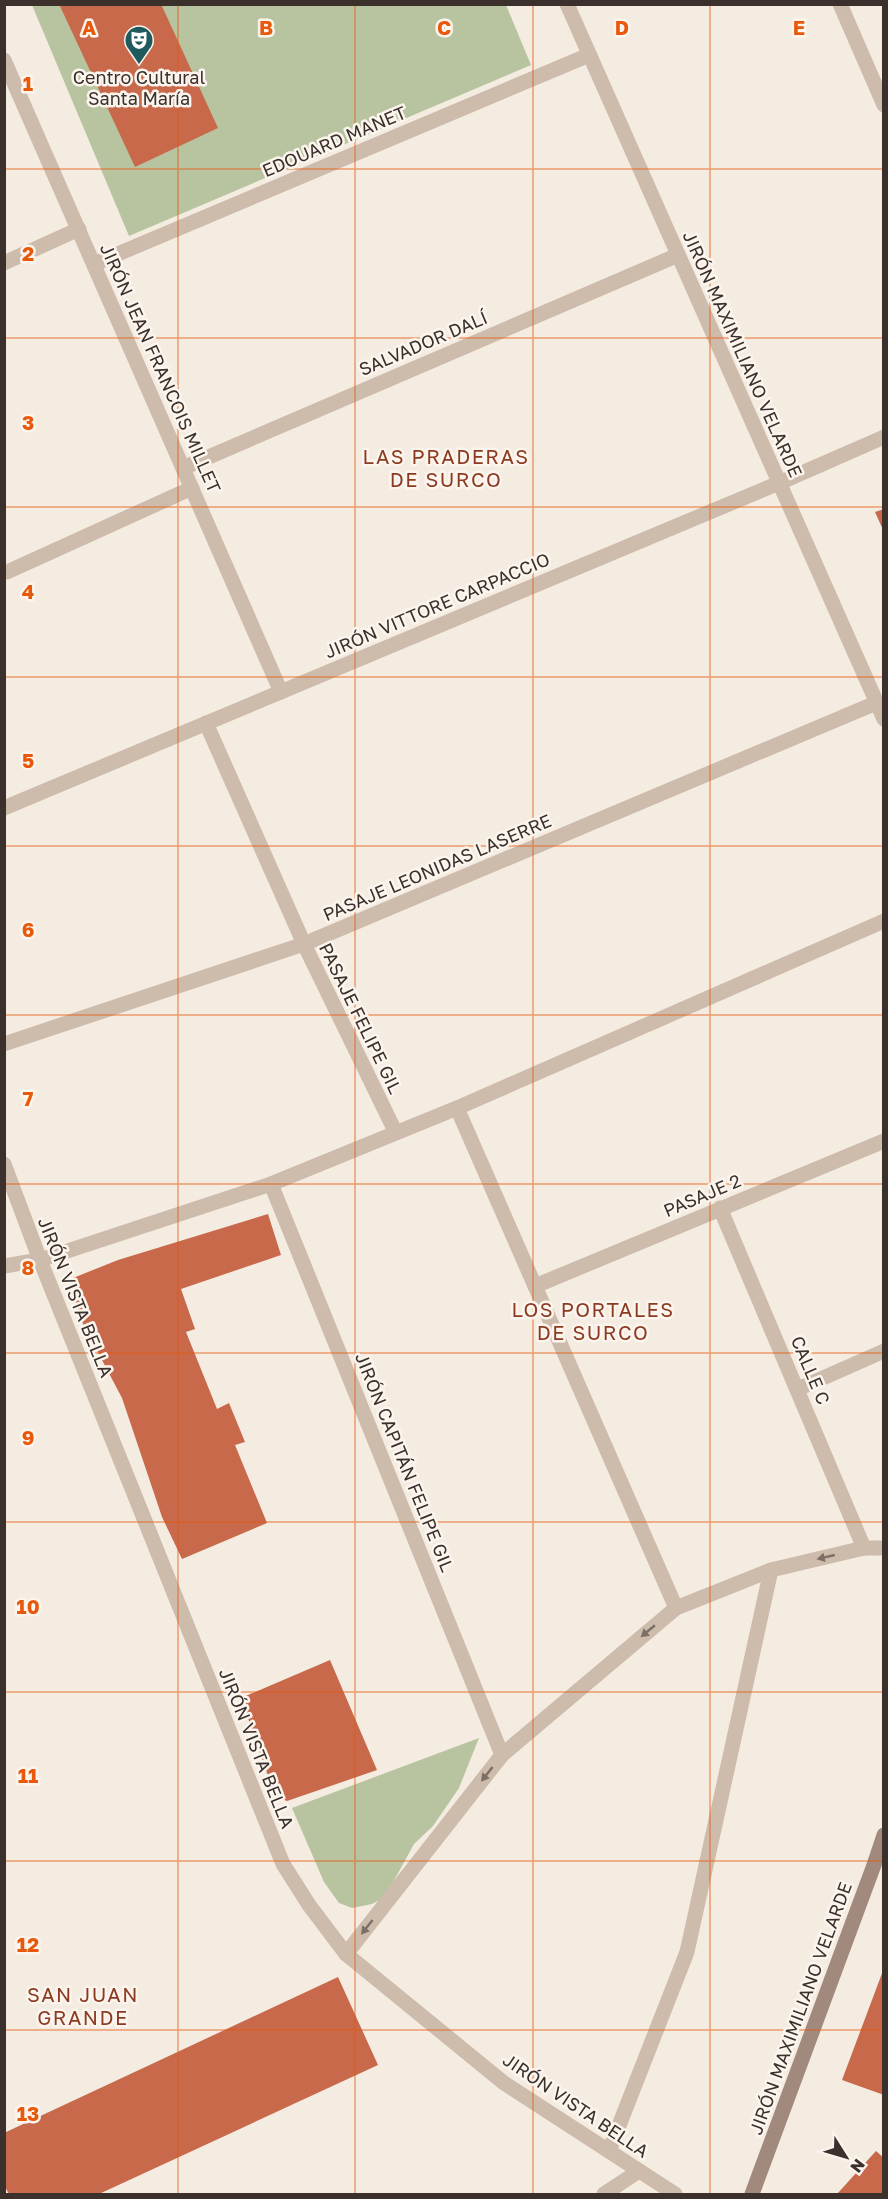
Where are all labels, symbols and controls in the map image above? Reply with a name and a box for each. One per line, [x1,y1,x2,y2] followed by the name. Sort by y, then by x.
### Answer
[82,15,96,39] text: A
[259,15,273,39] text: B
[437,15,451,39] text: C
[615,15,629,39] text: D
[793,15,805,39] text: E
[123,24,155,66] theatre icon: Centro Cultural Santa María
[73,66,205,109] place label: Centro Cultural Santa María
[23,71,33,95] text: 1
[259,101,409,181] street label: EDOUARD MANET
[679,228,807,480] street label: JIRÓN MAXIMILIANO VELARDE
[96,240,226,496] street label: JIRÓN JEAN FRANCOIS MILLET
[22,241,34,265] text: 2
[356,306,492,380] street label: SALVADOR DALÍ
[22,410,34,434] text: 3
[363,444,529,491] district label: LAS PRADERAS DE SURCO
[321,547,553,663] street label: JIRÓN VITTORE CARPACCIO
[22,579,34,603] text: 4
[22,748,34,772] text: 5
[320,809,554,925] street label: PASAJE LEONIDAS LASERRE
[22,917,34,941] text: 6
[315,939,407,1097] street label: PASAJE FELIPE GIL
[23,1086,34,1110] text: 7
[660,1169,744,1221] street label: PASAJE 2
[34,1214,118,1380] street label: JIRÓN VISTA BELLA
[22,1255,34,1279] text: 8
[511,1297,675,1344] district label: LOS PORTALES DE SURCO
[787,1332,835,1408] street label: CALLE C
[351,1349,459,1575] street label: JIRÓN CAPITÁN FELIPE GIL
[22,1425,34,1449] text: 9
[816,1553,835,1562] one-way arrow
[16,1594,40,1618] text: 10
[641,1624,656,1637] one-way arrow
[215,1665,299,1831] street label: JIRÓN VISTA BELLA
[18,1763,38,1787] text: 11
[480,1766,493,1782] one-way arrow
[744,1879,856,2137] street label: JIRÓN MAXIMILIANO VELARDE
[361,1920,373,1935] one-way arrow
[17,1932,39,1956] text: 12
[27,1982,139,2029] district label: SAN JUAN GRANDE
[499,2048,653,2162] street label: JIRÓN VISTA BELLA
[17,2101,39,2125] text: 13
[816,2127,876,2187] north arrow
[846,2155,870,2177] text: N

